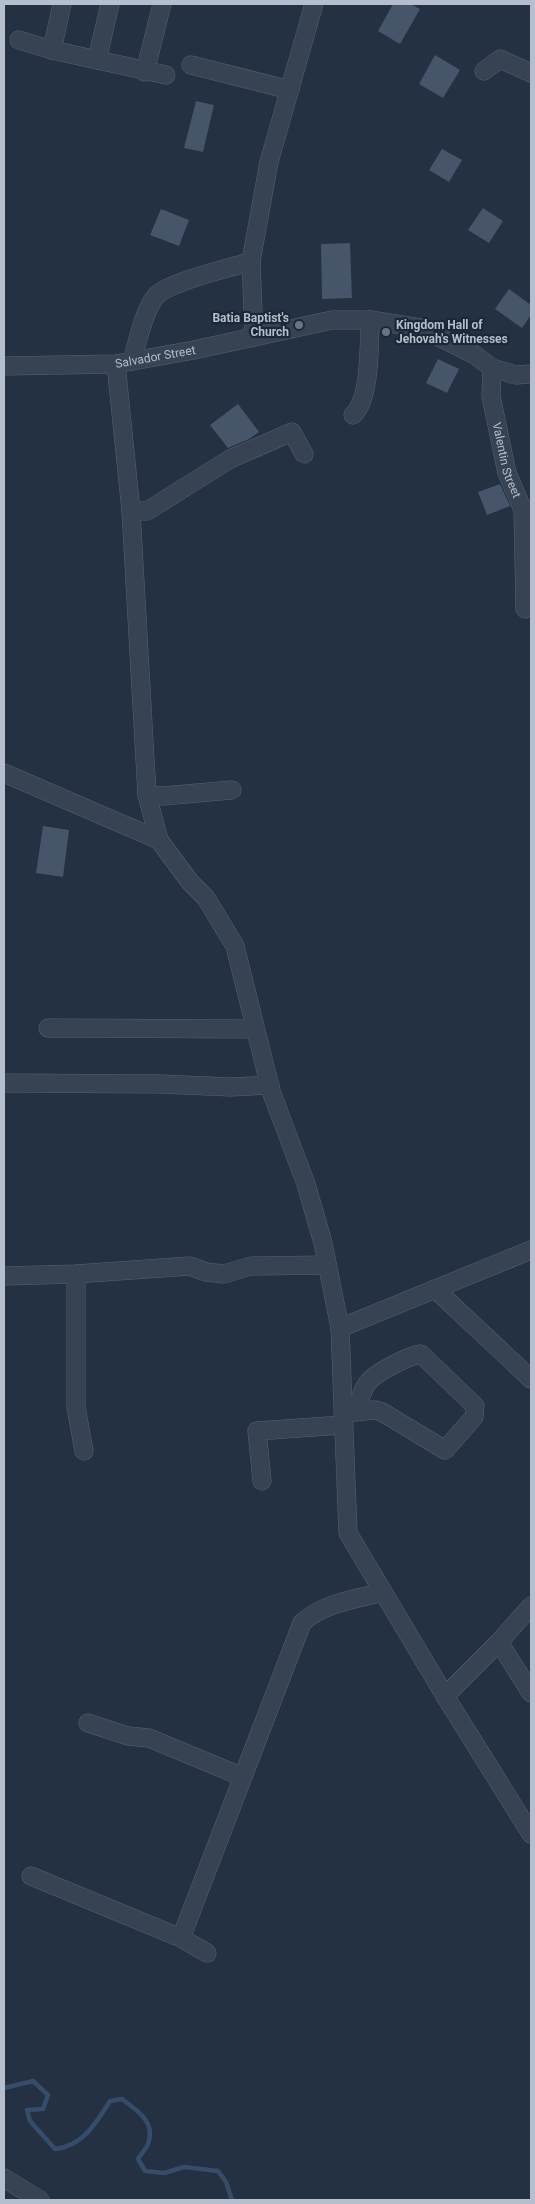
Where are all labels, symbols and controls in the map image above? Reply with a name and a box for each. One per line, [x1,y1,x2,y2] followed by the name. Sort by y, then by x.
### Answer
[212,311,289,339] place label: Batia Baptist's Church
[396,318,508,346] place label: Kingdom Hall of Jehovah's Witnesses
[293,319,305,331] marker: Batia Baptist's Church
[380,326,392,338] marker: Kingdom Hall of Jehovah's Witnesses
[114,343,197,371] street label: Salvador Street
[490,421,524,500] street label: Valentin Street

